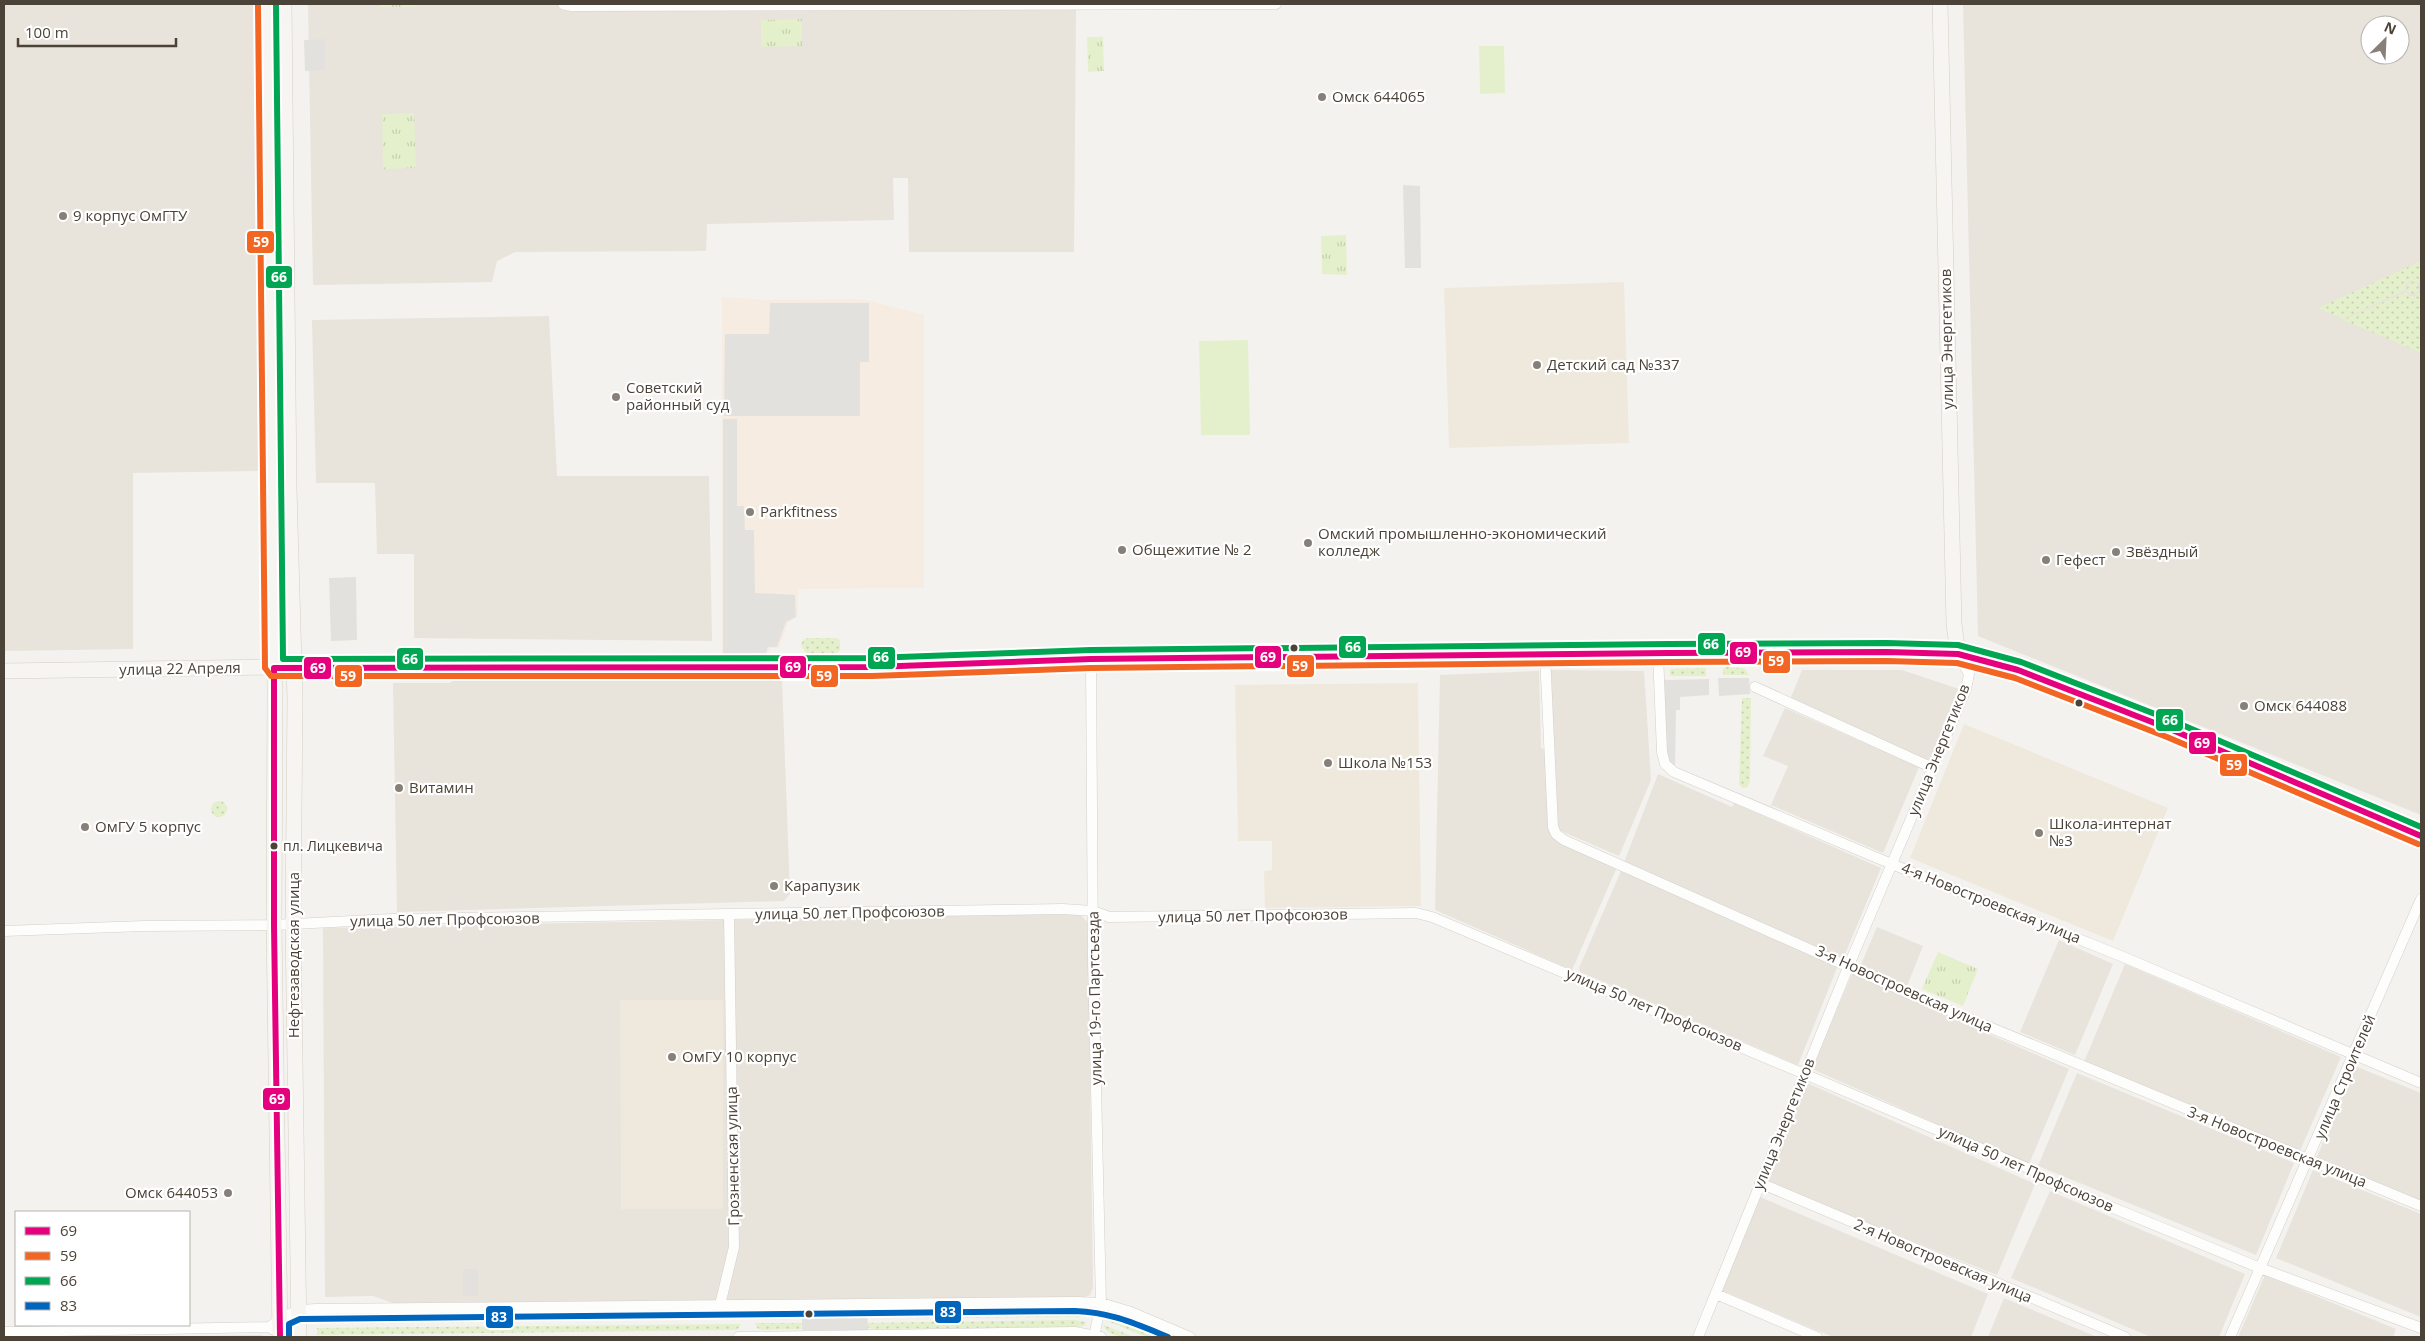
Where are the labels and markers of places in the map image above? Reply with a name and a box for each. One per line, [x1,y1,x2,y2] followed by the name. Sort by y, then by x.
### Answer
[1332,86,1425,106] place label: Омск 644065
[1316,91,1328,103] marker: Омск 644065
[73,205,188,225] place label: 9 корпус ОмГТУ
[57,210,69,222] marker: 9 корпус ОмГТУ
[1547,354,1680,374] place label: Детский сад №337
[1531,359,1543,371] marker: Детский сад №337
[626,377,730,414] place label: Советский районный суд
[610,391,622,403] marker: Советский районный суд
[760,501,837,521] place label: Parkfitness
[744,506,756,518] marker: Parkfitness
[1318,523,1607,560] place label: Омский промышленно-экономический колледж
[1302,537,1314,549] marker: Омский промышленно-экономический колледж
[1132,539,1252,559] place label: Общежитие № 2
[2126,541,2198,561] place label: Звёздный
[1116,544,1128,556] marker: Общежитие № 2
[2110,546,2122,558] marker: Звёздный
[2056,549,2106,569] place label: Гефест
[2040,554,2052,566] marker: Гефест
[1289,643,1299,653] unlabelled marker
[2254,695,2347,715] place label: Омск 644088
[2074,698,2084,708] unlabelled marker
[2238,700,2250,712] marker: Омск 644088
[1338,752,1432,772] place label: Школа №153
[1322,757,1334,769] marker: Школа №153
[409,777,474,797] place label: Витамин
[393,782,405,794] marker: Витамин
[2049,813,2172,850] place label: Школа-интернат №3
[95,816,201,836] place label: ОмГУ 5 корпус
[79,821,91,833] marker: ОмГУ 5 корпус
[2033,827,2045,839] marker: Школа-интернат №3
[283,836,383,855] place label: пл. Лицкевича
[269,841,279,851] marker: пл. Лицкевича
[784,875,861,895] place label: Карапузик
[768,880,780,892] marker: Карапузик
[682,1046,797,1066] place label: ОмГУ 10 корпус
[666,1051,678,1063] marker: ОмГУ 10 корпус
[125,1182,218,1202] place label: Омск 644053
[222,1187,234,1199] marker: Омск 644053
[804,1309,814,1319] unlabelled marker

